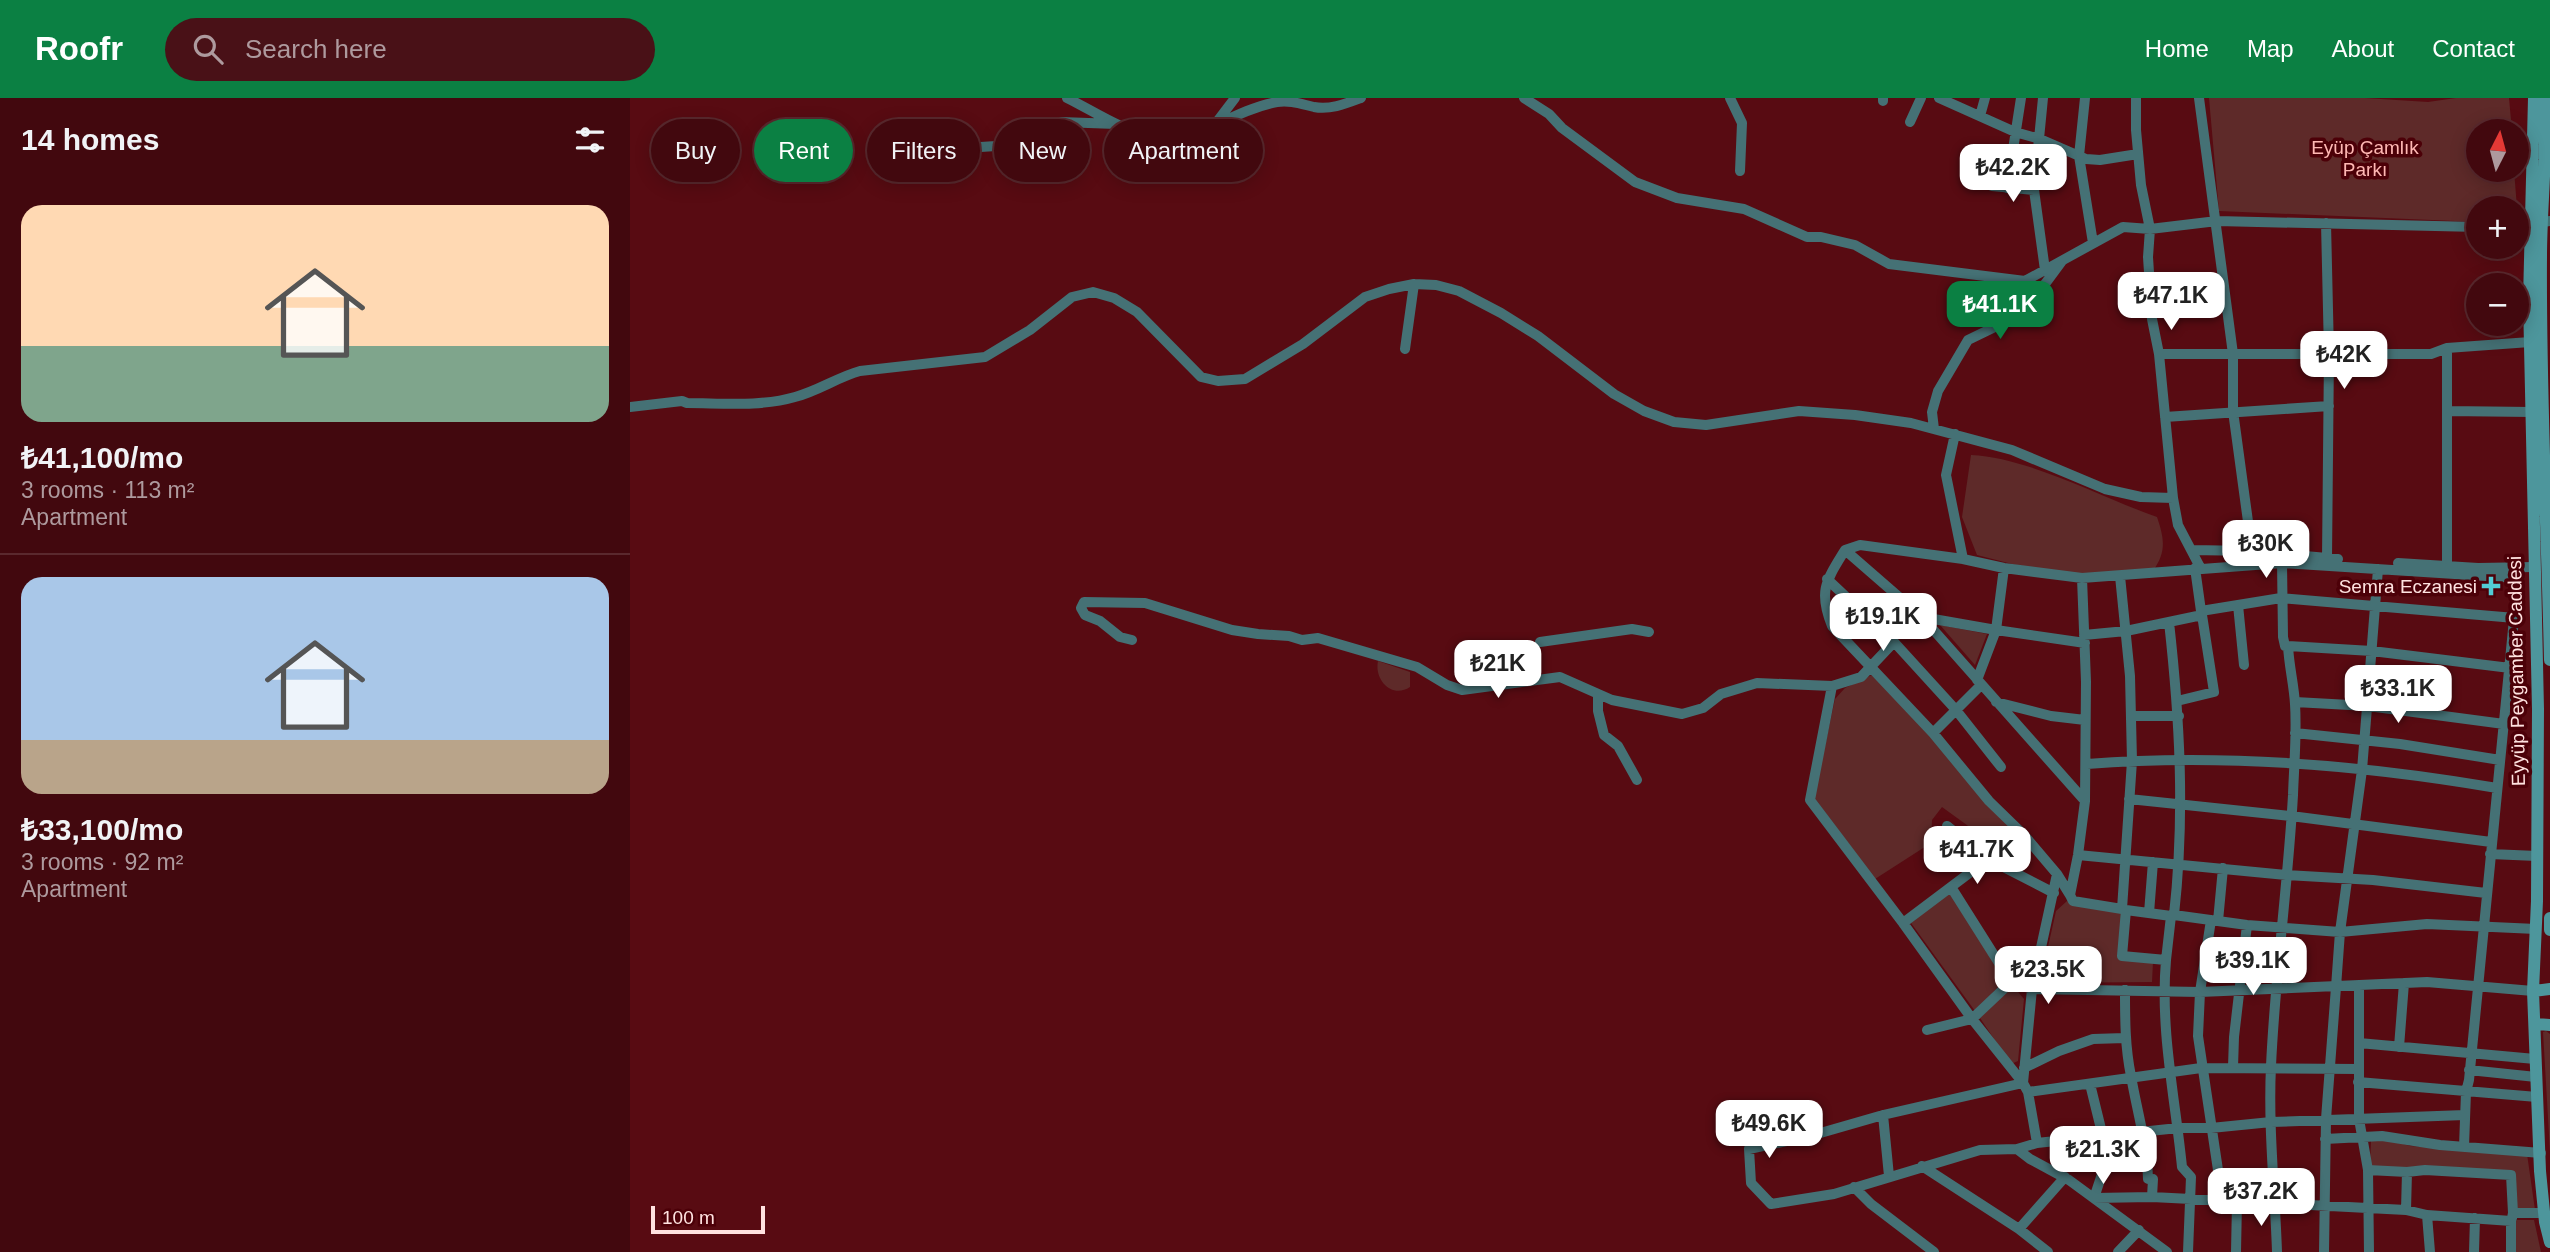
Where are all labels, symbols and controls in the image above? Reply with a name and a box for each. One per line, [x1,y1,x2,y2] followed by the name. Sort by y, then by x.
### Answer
[165,18,655,81] search box
[35,30,123,67] text: Roofr
[189,30,227,68] icon: search
[245,34,387,64] text: Search here
[2145,35,2209,62] text: Home
[2247,35,2294,62] text: Map
[2332,35,2394,62] text: About
[2432,35,2515,62] text: Contact
[651,119,740,182] chip: Buy
[754,119,853,182] chip: Rent
[867,119,980,182] chip: Filters
[994,119,1090,182] chip: New
[1104,119,1263,182] chip: Apartment
[2466,119,2529,182] north arrow
[2466,119,2529,336] map controls
[571,121,609,159] icon: filters
[21,123,159,156] text: 14 homes
[2311,137,2419,180] park label: Eyüp Çamlık Parkı
[1956,144,2070,204] pin: ₺42.2K
[1976,154,2050,180] text: ₺42.2K
[2466,196,2529,259] button: +
[252,250,378,376] icon: home
[2114,272,2228,332] pin: ₺47.1K
[2466,273,2529,336] button: −
[1943,282,2057,341] pin: ₺41.1K
[2134,282,2208,308] text: ₺47.1K
[1963,291,2037,317] text: ₺41.1K
[2303,331,2385,391] pin: ₺42K
[2316,341,2372,367] text: ₺42K
[21,441,183,474] text: ₺41,100/mo
[21,477,194,503] text: 3 rooms · 113 m²
[21,504,127,530] text: Apartment
[2225,520,2307,580] pin: ₺30K
[2238,530,2294,556] text: ₺30K
[2504,556,2529,786] street label: Eyyüp Peygamber Caddesi
[2339,576,2477,597] place label: Semra Eczanesi
[2483,578,2499,594] marker: Semra Eczanesi
[1826,594,1940,653] pin: ₺19.1K
[1846,603,1920,629] text: ₺19.1K
[252,622,378,748] icon: home
[1457,640,1539,700] pin: ₺21K
[1470,650,1526,676] text: ₺21K
[2341,666,2455,725] pin: ₺33.1K
[2361,675,2435,701] text: ₺33.1K
[21,813,183,846] text: ₺33,100/mo
[1920,826,2034,886] pin: ₺41.7K
[1940,836,2014,862] text: ₺41.7K
[21,849,183,875] text: 3 rooms · 92 m²
[21,876,127,902] text: Apartment
[2196,937,2310,997] pin: ₺39.1K
[1991,946,2105,1006] pin: ₺23.5K
[2216,947,2290,973] text: ₺39.1K
[2011,956,2085,982] text: ₺23.5K
[1712,1100,1826,1160] pin: ₺49.6K
[1732,1110,1806,1136] text: ₺49.6K
[2046,1126,2160,1186] pin: ₺21.3K
[2066,1136,2140,1162] text: ₺21.3K
[2204,1168,2318,1228] pin: ₺37.2K
[2224,1178,2298,1204] text: ₺37.2K
[651,1203,765,1235] scale bar
[662,1207,715,1228] text: 100 m

